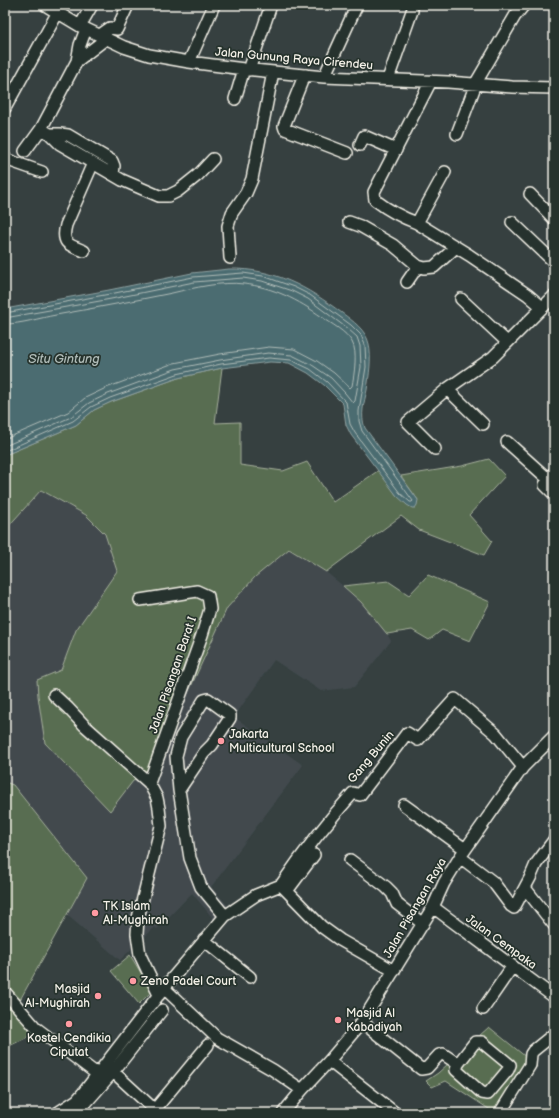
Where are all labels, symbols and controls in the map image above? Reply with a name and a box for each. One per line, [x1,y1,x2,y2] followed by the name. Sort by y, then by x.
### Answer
[214,45,374,73] street label: Jalan Gunung Raya Cirendeu
[28,351,100,367] water label: Situ Gintung
[146,614,200,735] street label: Jalan Pisangan Barat I
[229,727,334,756] place label: Jakarta Multicultural School
[345,728,397,786] street label: Gang Bunin
[216,736,226,746] marker: Jakarta Multicultural School
[380,855,450,961] street label: Jalan Pisangan Raya
[103,899,169,928] place label: TK Islam Al-Mughirah
[90,908,100,918] marker: TK Islam Al-Mughirah
[463,911,540,973] street label: Jalan Cempaka
[140,974,236,989] place label: Zeno Padel Court
[128,976,138,986] marker: Zeno Padel Court
[25,982,90,1011] place label: Masjid Al-Mughirah
[93,991,103,1001] marker: Masjid Al-Mughirah
[346,1006,403,1035] place label: Masjid Al Kabadiyah
[333,1015,343,1025] marker: Masjid Al Kabadiyah
[64,1019,74,1029] marker: Kostel Cendikia Ciputat
[27,1031,111,1060] place label: Kostel Cendikia Ciputat

